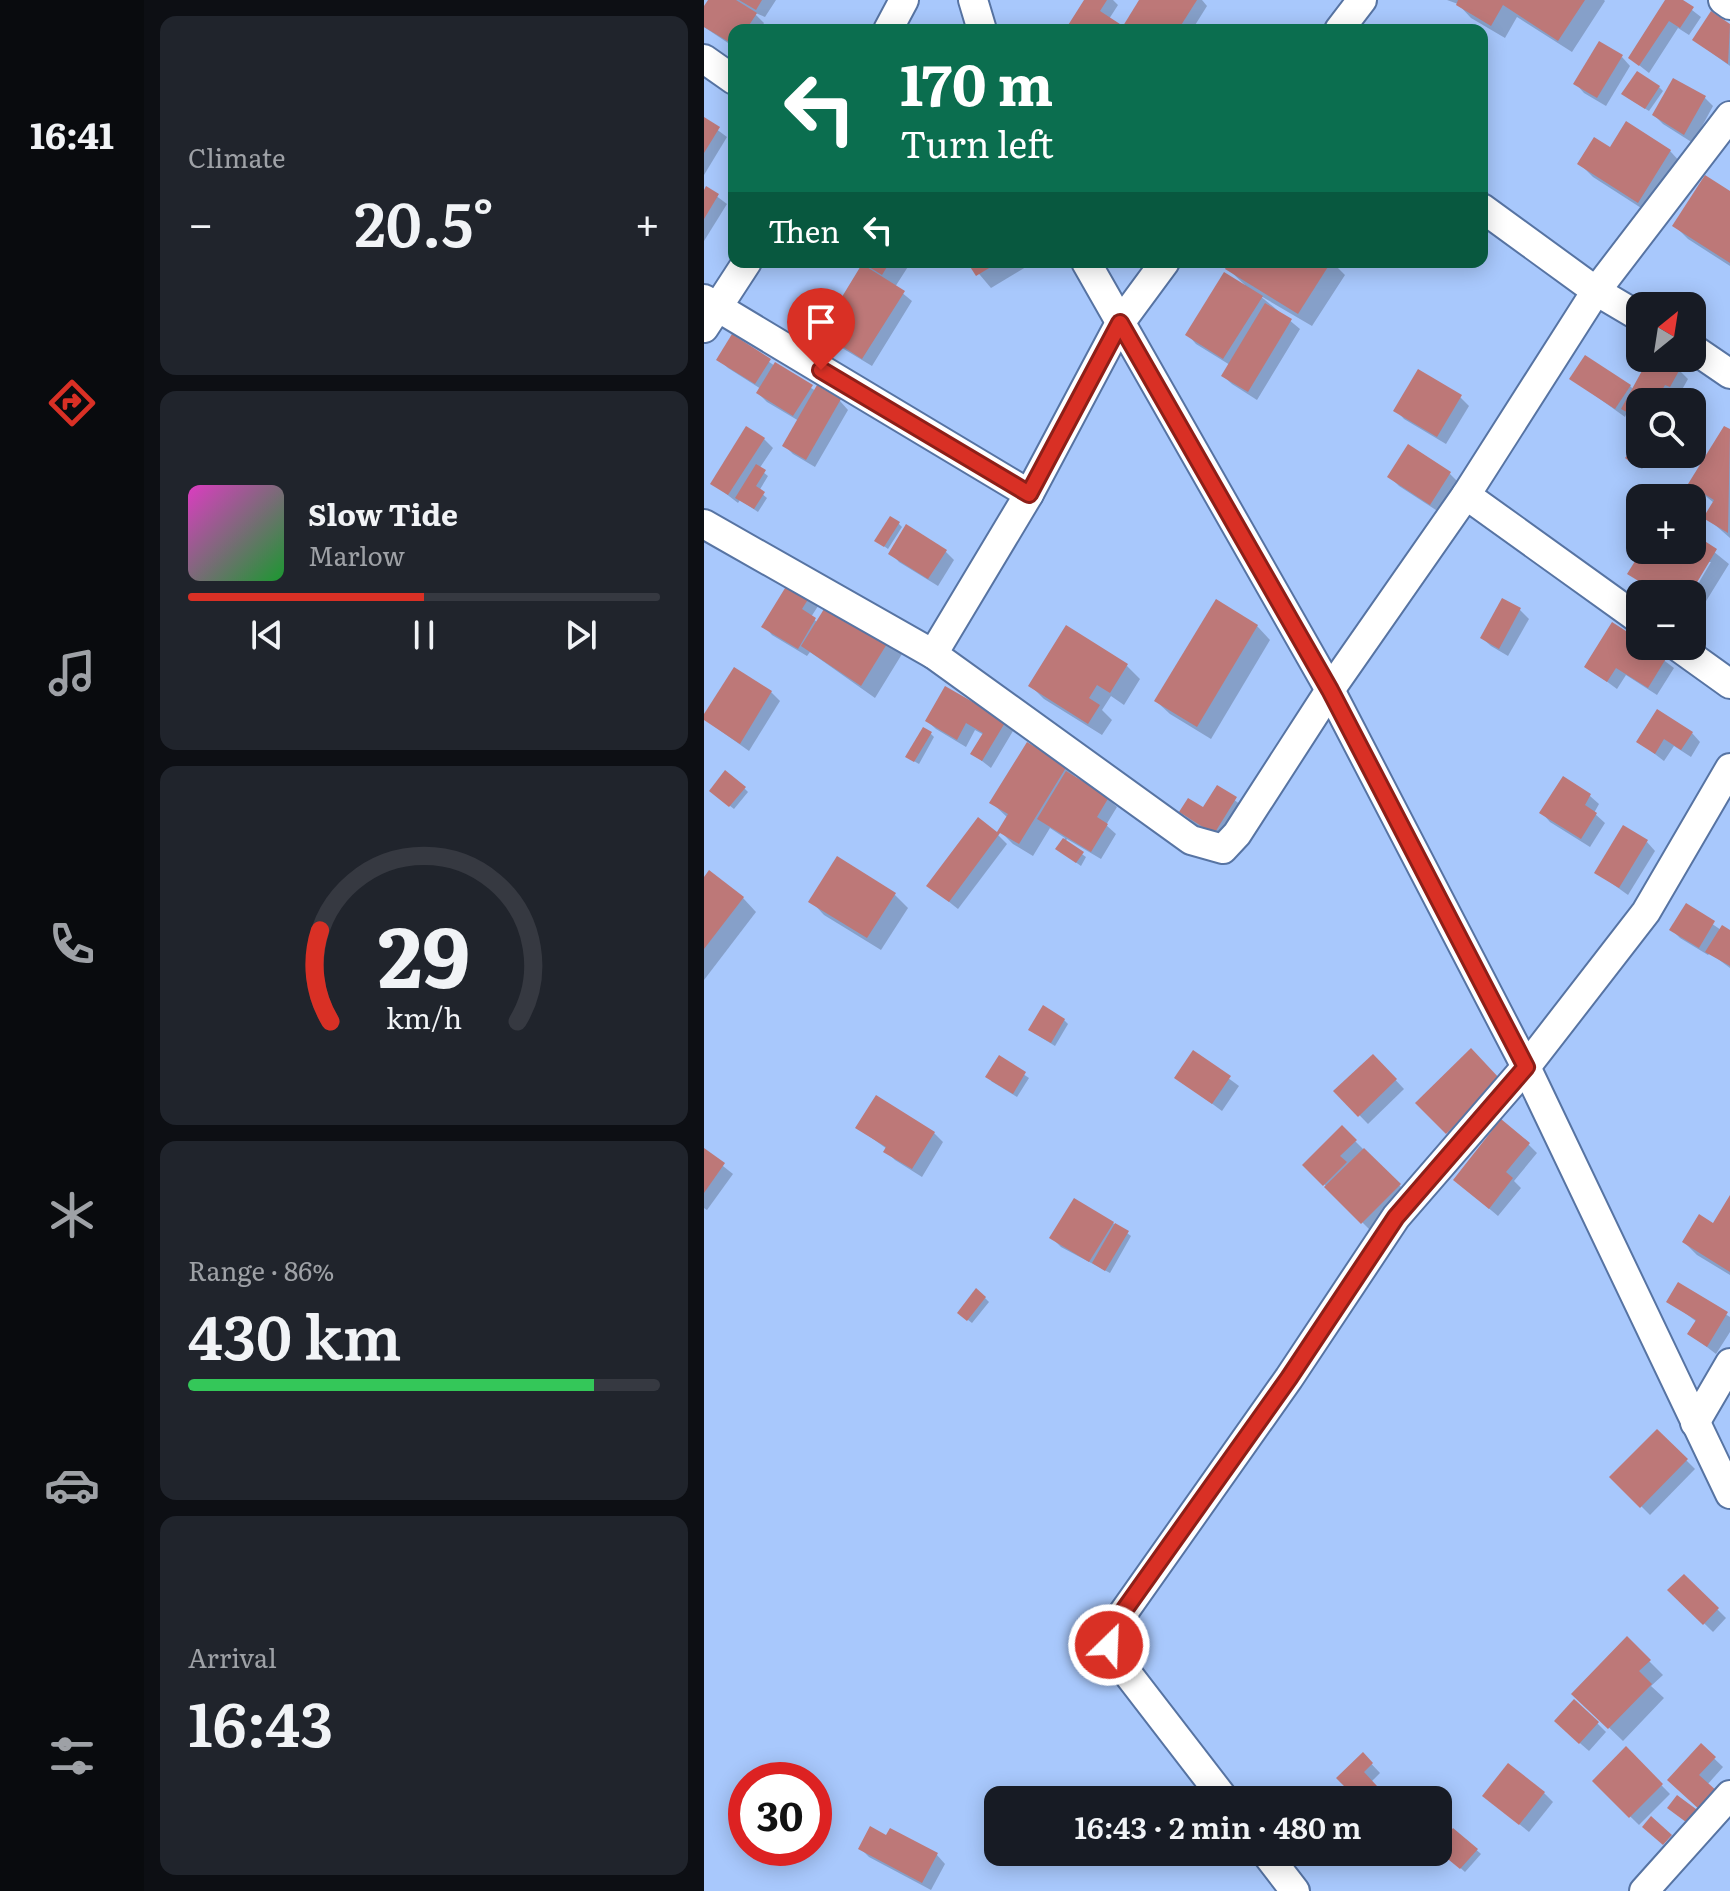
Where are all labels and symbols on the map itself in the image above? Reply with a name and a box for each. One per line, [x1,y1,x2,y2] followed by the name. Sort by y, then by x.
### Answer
[787,288,855,370] pin
[1626,292,1706,372] north arrow
[1067,1603,1151,1687] position arrow
[728,1762,832,1866] speed limit sign: 30

